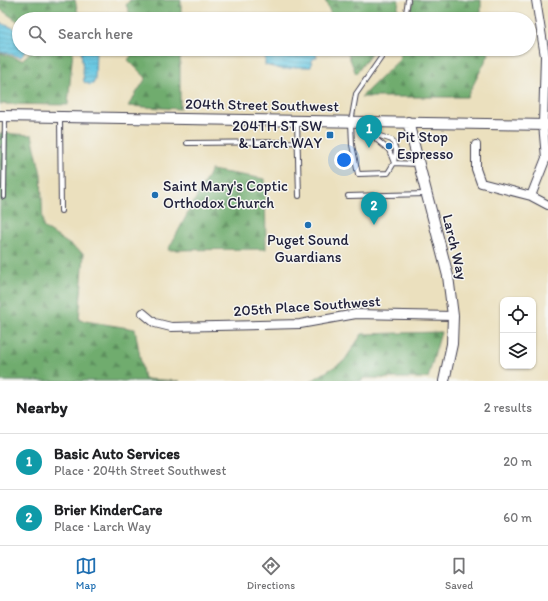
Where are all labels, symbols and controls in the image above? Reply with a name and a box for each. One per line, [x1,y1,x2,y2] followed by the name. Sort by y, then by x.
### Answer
[12,12,536,56] search box
[26,23,48,45] icon: search
[58,25,133,43] text: Search here
[185,95,339,115] street label: 204th Street Southwest
[356,115,382,148] pin: 1
[232,117,322,152] place label: 204TH ST SW & Larch WAY
[397,128,453,163] place label: Pit Stop Espresso
[325,130,335,140] marker: 204TH ST SW & Larch WAY
[384,141,394,151] marker: Pit Stop Espresso
[334,150,354,170] your location
[163,177,288,212] place label: Saint Mary's Coptic Orthodox Church
[150,190,160,200] marker: Saint Mary's Coptic Orthodox Church
[361,192,387,225] pin: 2
[439,212,471,282] street label: Larch Way
[303,220,313,230] marker: Puget Sound Guardians
[267,231,350,266] place label: Puget Sound Guardians
[233,292,382,320] street label: 205th Place Southwest
[500,297,536,369] map controls
[500,297,536,333] button: locate
[500,333,536,369] button: layers
[16,397,68,417] text: Nearby
[484,400,532,415] text: 2 results
[54,445,180,463] text: Basic Auto Services
[26,454,32,469] text: 1
[503,454,532,469] text: 20 m
[54,463,226,478] text: Place · 204th Street Southwest
[54,501,163,519] text: Brier KinderCare
[26,510,32,525] text: 2
[503,510,532,525] text: 60 m
[54,519,151,534] text: Place · Larch Way
[75,555,97,592] tab: Map
[247,555,295,592] tab: Directions
[445,555,473,592] tab: Saved

